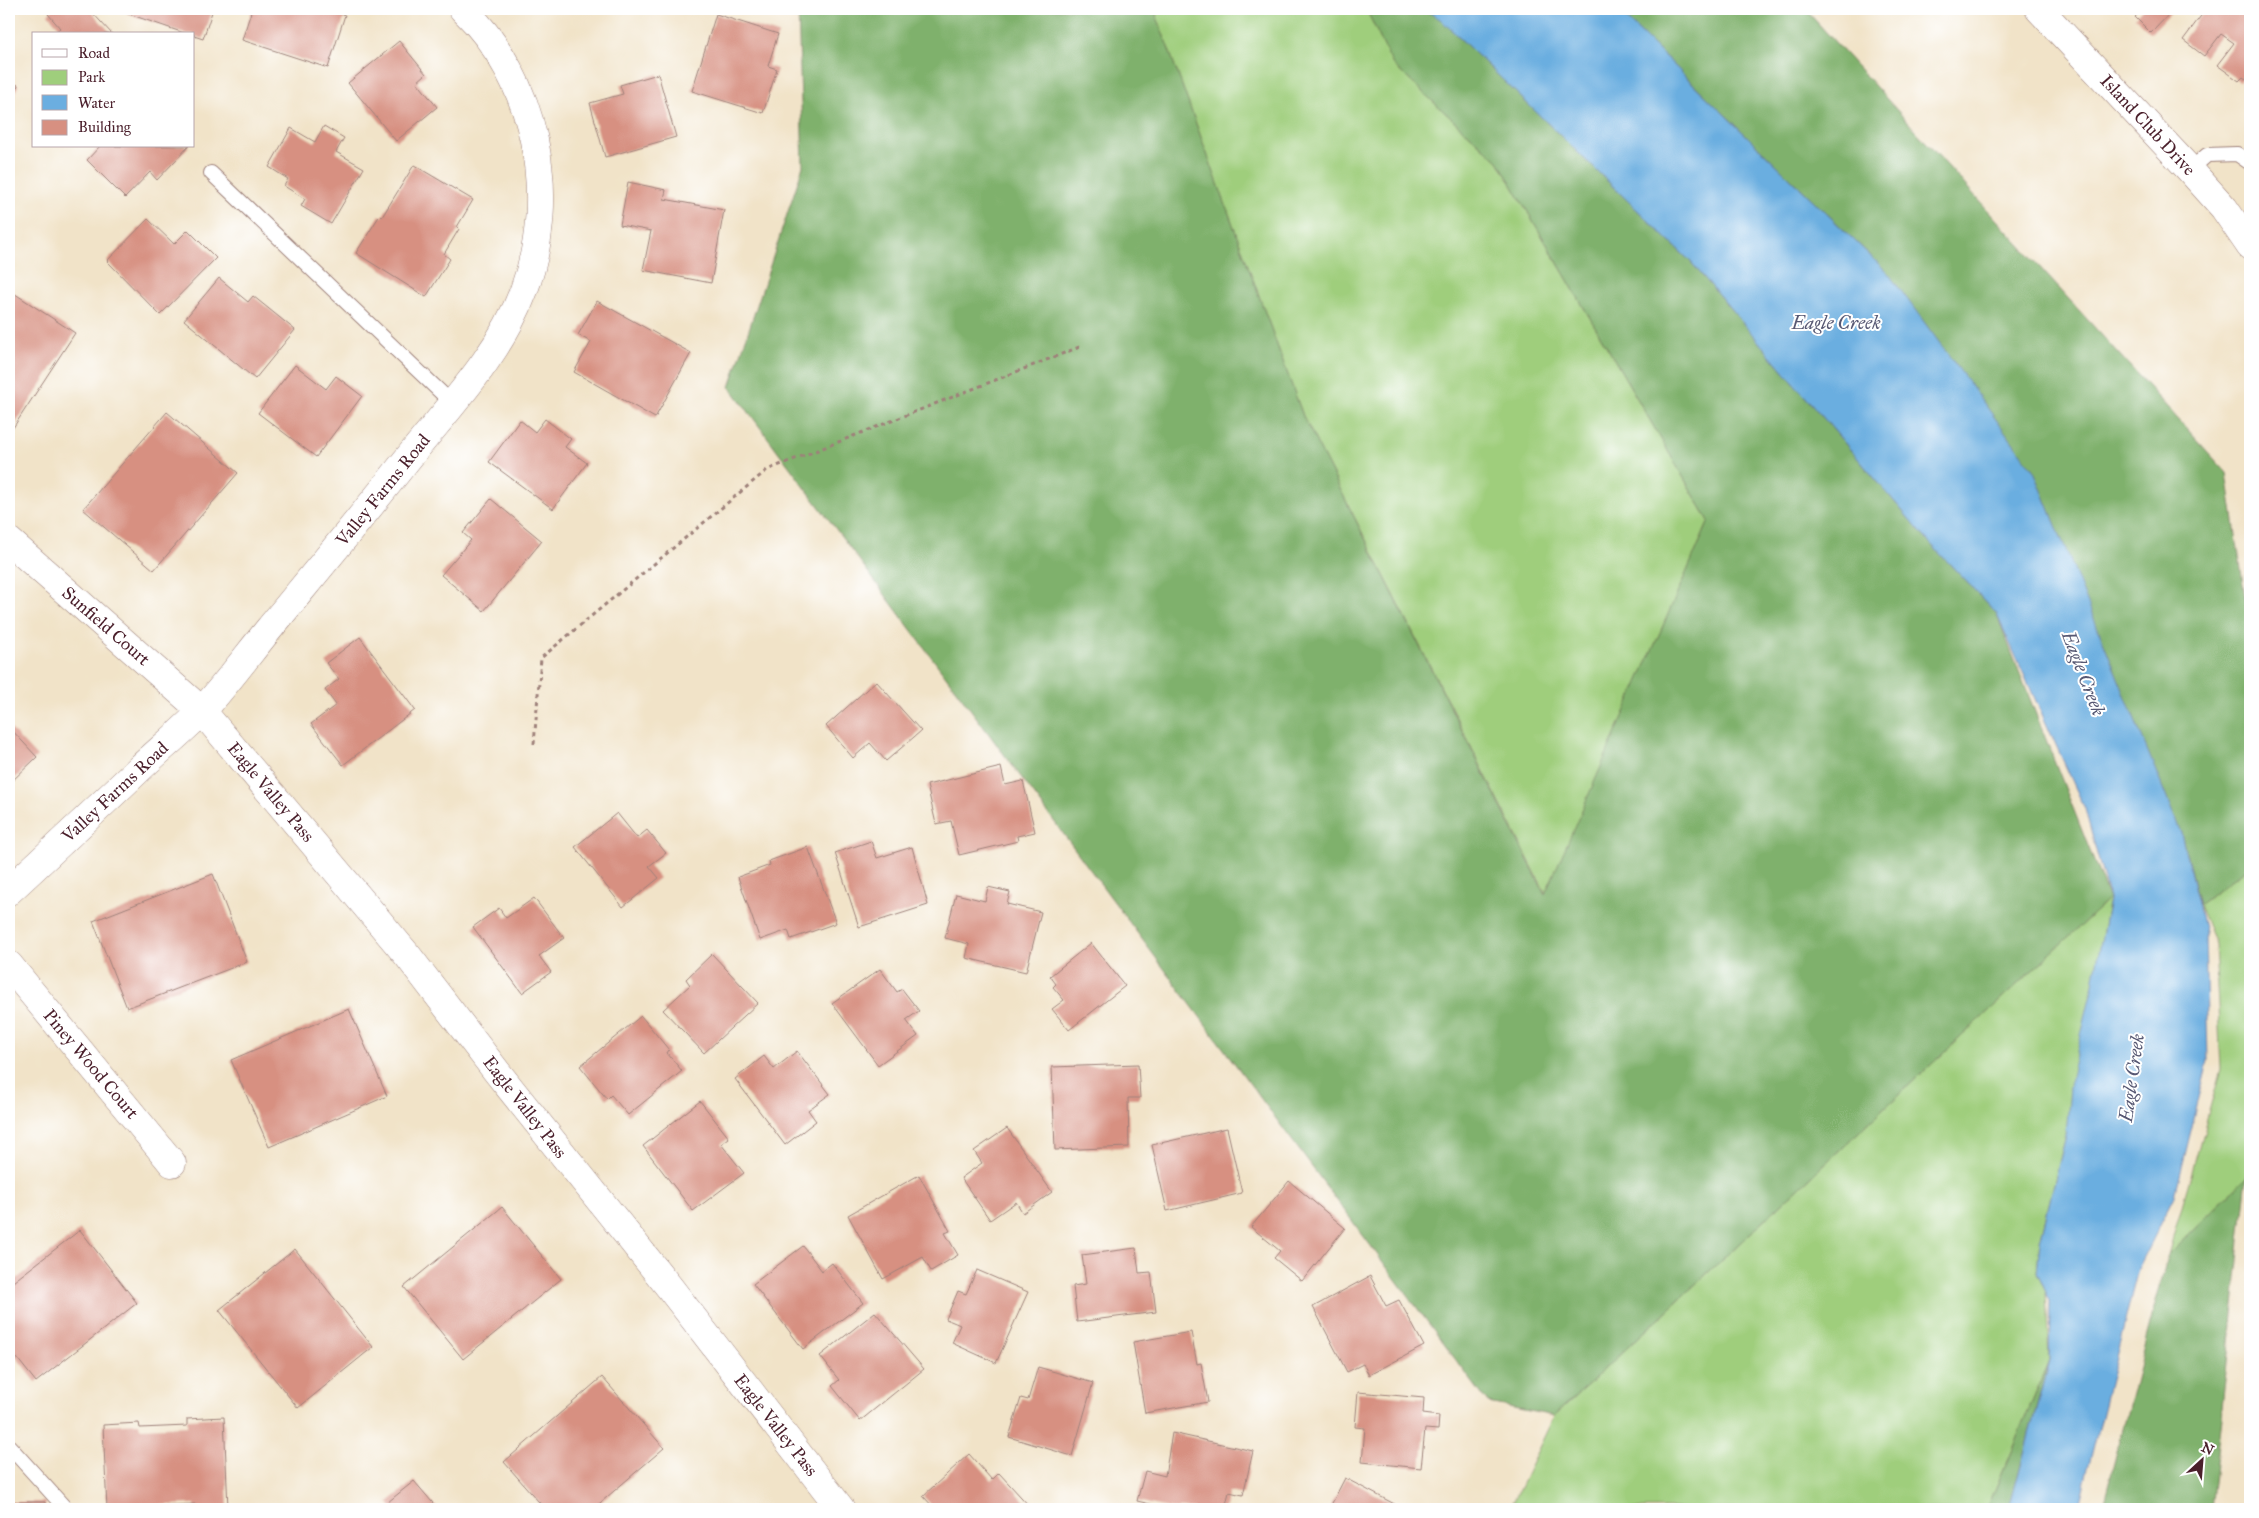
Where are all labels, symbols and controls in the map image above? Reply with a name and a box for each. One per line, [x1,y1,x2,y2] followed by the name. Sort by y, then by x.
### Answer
[32,32,195,148] legend
[78,44,110,62] text: Road
[78,68,105,86] text: Park
[2096,70,2200,180] street label: Island Club Drive
[78,94,115,112] text: Water
[78,118,132,136] text: Building
[1790,311,1881,334] water label: Eagle Creek
[330,430,435,551] street label: Valley Farms Road
[57,582,155,671] street label: Sunfield Court
[2056,626,2110,719] water label: Eagle Creek
[56,737,173,848] street label: Valley Farms Road
[222,737,319,847] street label: Eagle Valley Pass
[39,1005,144,1124] street label: Piney Wood Court
[2114,1032,2149,1125] water label: Eagle Creek
[477,1051,572,1163] street label: Eagle Valley Pass
[728,1369,823,1481] street label: Eagle Valley Pass
[2176,1436,2226,1486] north arrow
[2198,1439,2217,1459] text: N

